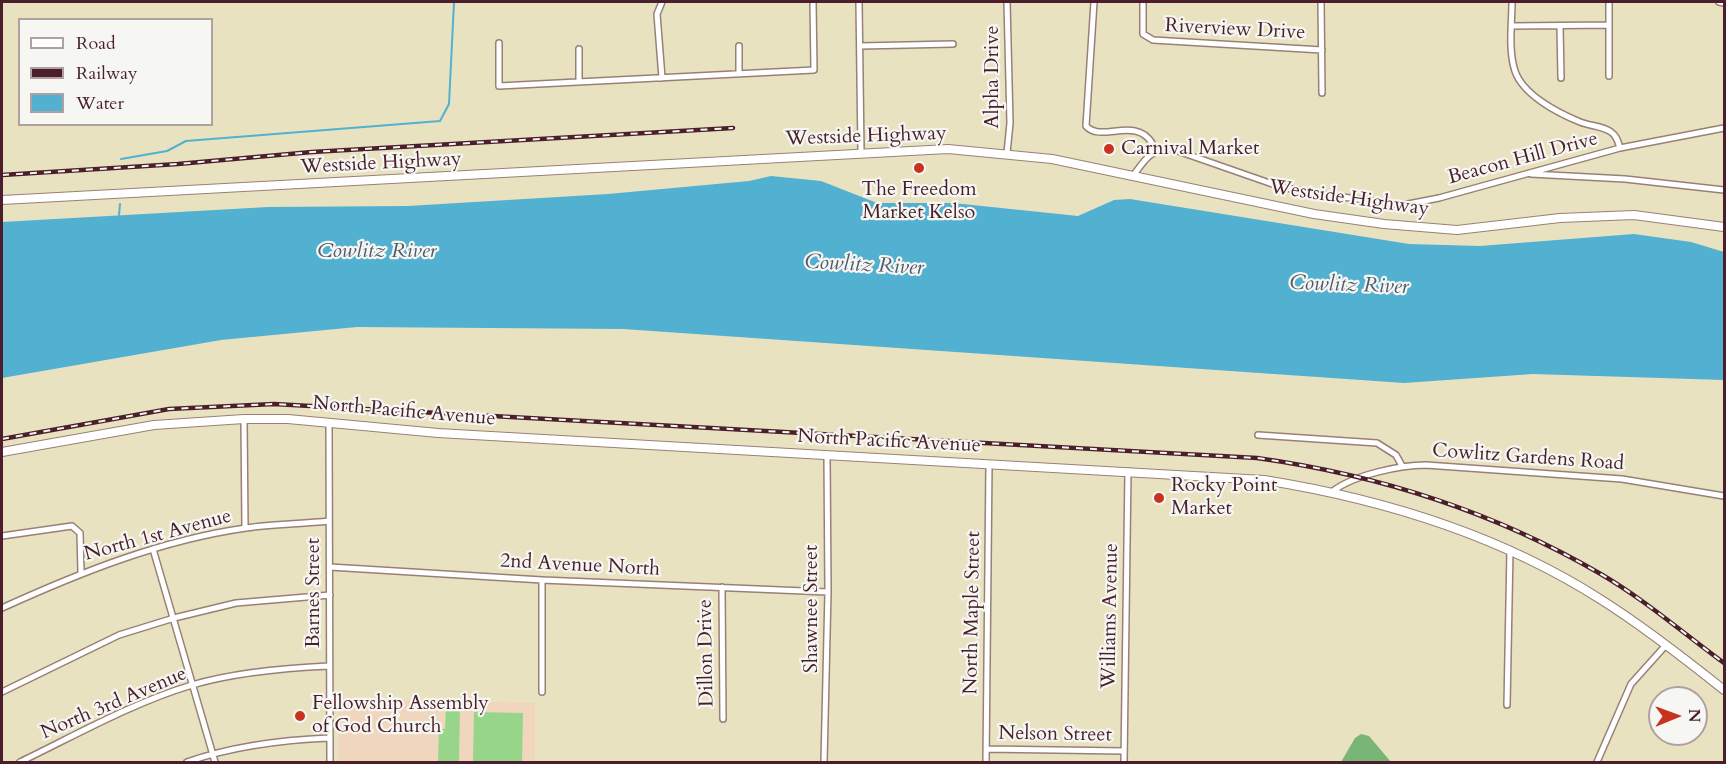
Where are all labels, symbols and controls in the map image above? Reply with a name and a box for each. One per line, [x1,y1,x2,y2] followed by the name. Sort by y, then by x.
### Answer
[1164,14,1306,46] street label: Riverview Drive
[18,18,213,126] legend
[981,25,1005,129] street label: Alpha Drive
[76,31,116,56] text: Road
[76,61,138,86] text: Railway
[76,91,124,116] text: Water
[785,122,947,152] street label: Westside Highway
[1445,127,1601,191] street label: Beacon Hill Drive
[1121,137,1259,161] place label: Carnival Market
[1102,142,1116,156] marker: Carnival Market
[300,148,462,180] street label: Westside Highway
[912,161,926,175] marker: The Freedom Market Kelso
[1267,176,1431,222] street label: Westside Highway
[861,178,977,225] place label: The Freedom Market Kelso
[317,239,437,265] water label: Cowlitz River
[804,250,924,282] water label: Cowlitz River
[1289,271,1409,301] water label: Cowlitz River
[311,392,497,432] street label: North Pacific Avenue
[797,425,981,459] street label: North Pacific Avenue
[1431,439,1625,477] street label: Cowlitz Gardens Road
[1171,474,1277,521] place label: Rocky Point Market
[1152,491,1166,505] marker: Rocky Point Market
[82,505,234,567] street label: North 1st Avenue
[960,531,986,695] street label: North Maple Street
[302,538,326,648] street label: Barnes Street
[1098,543,1124,689] street label: Williams Avenue
[800,545,824,673] street label: Shawnee Street
[499,550,661,582] street label: 2nd Avenue North
[694,599,720,707] street label: Dillon Drive
[37,662,191,746] street label: North 3rd Avenue
[1648,686,1708,746] north arrow
[312,692,489,739] place label: Fellowship Assembly of God Church
[293,709,307,723] marker: Fellowship Assembly of God Church
[1683,709,1705,723] text: N
[998,722,1112,748] street label: Nelson Street

